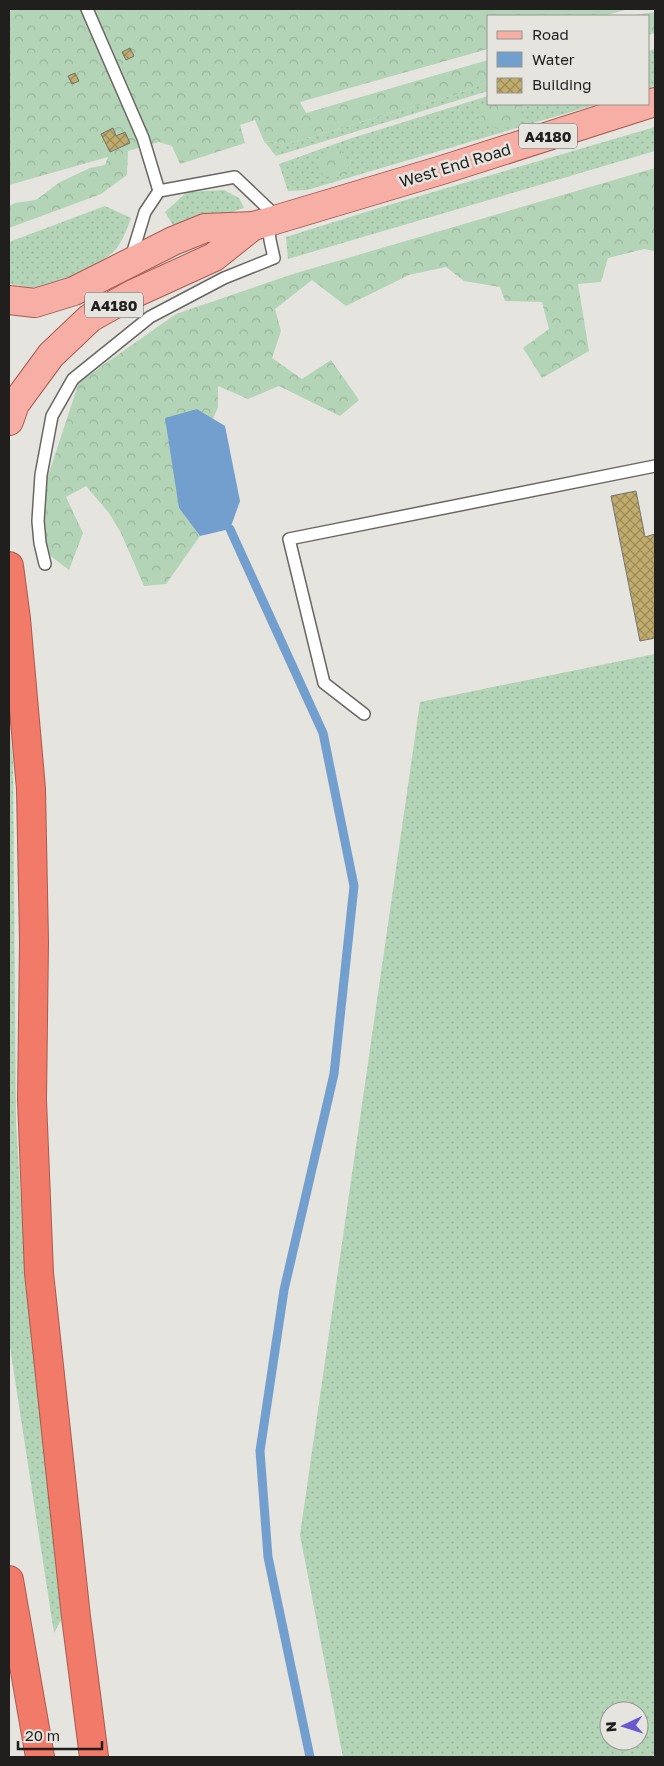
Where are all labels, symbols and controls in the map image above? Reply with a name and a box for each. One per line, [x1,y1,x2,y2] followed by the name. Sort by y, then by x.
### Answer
[487,15,649,105] legend
[532,25,569,43] text: Road
[532,50,575,68] text: Water
[532,75,592,93] text: Building
[519,124,577,148] road number: A4180
[397,139,513,191] street label: West End Road
[85,292,143,318] road number: A4180
[599,1701,649,1751] north arrow
[18,1718,101,1750] scale bar
[602,1721,619,1733] text: N
[25,1726,60,1744] text: 20 m

